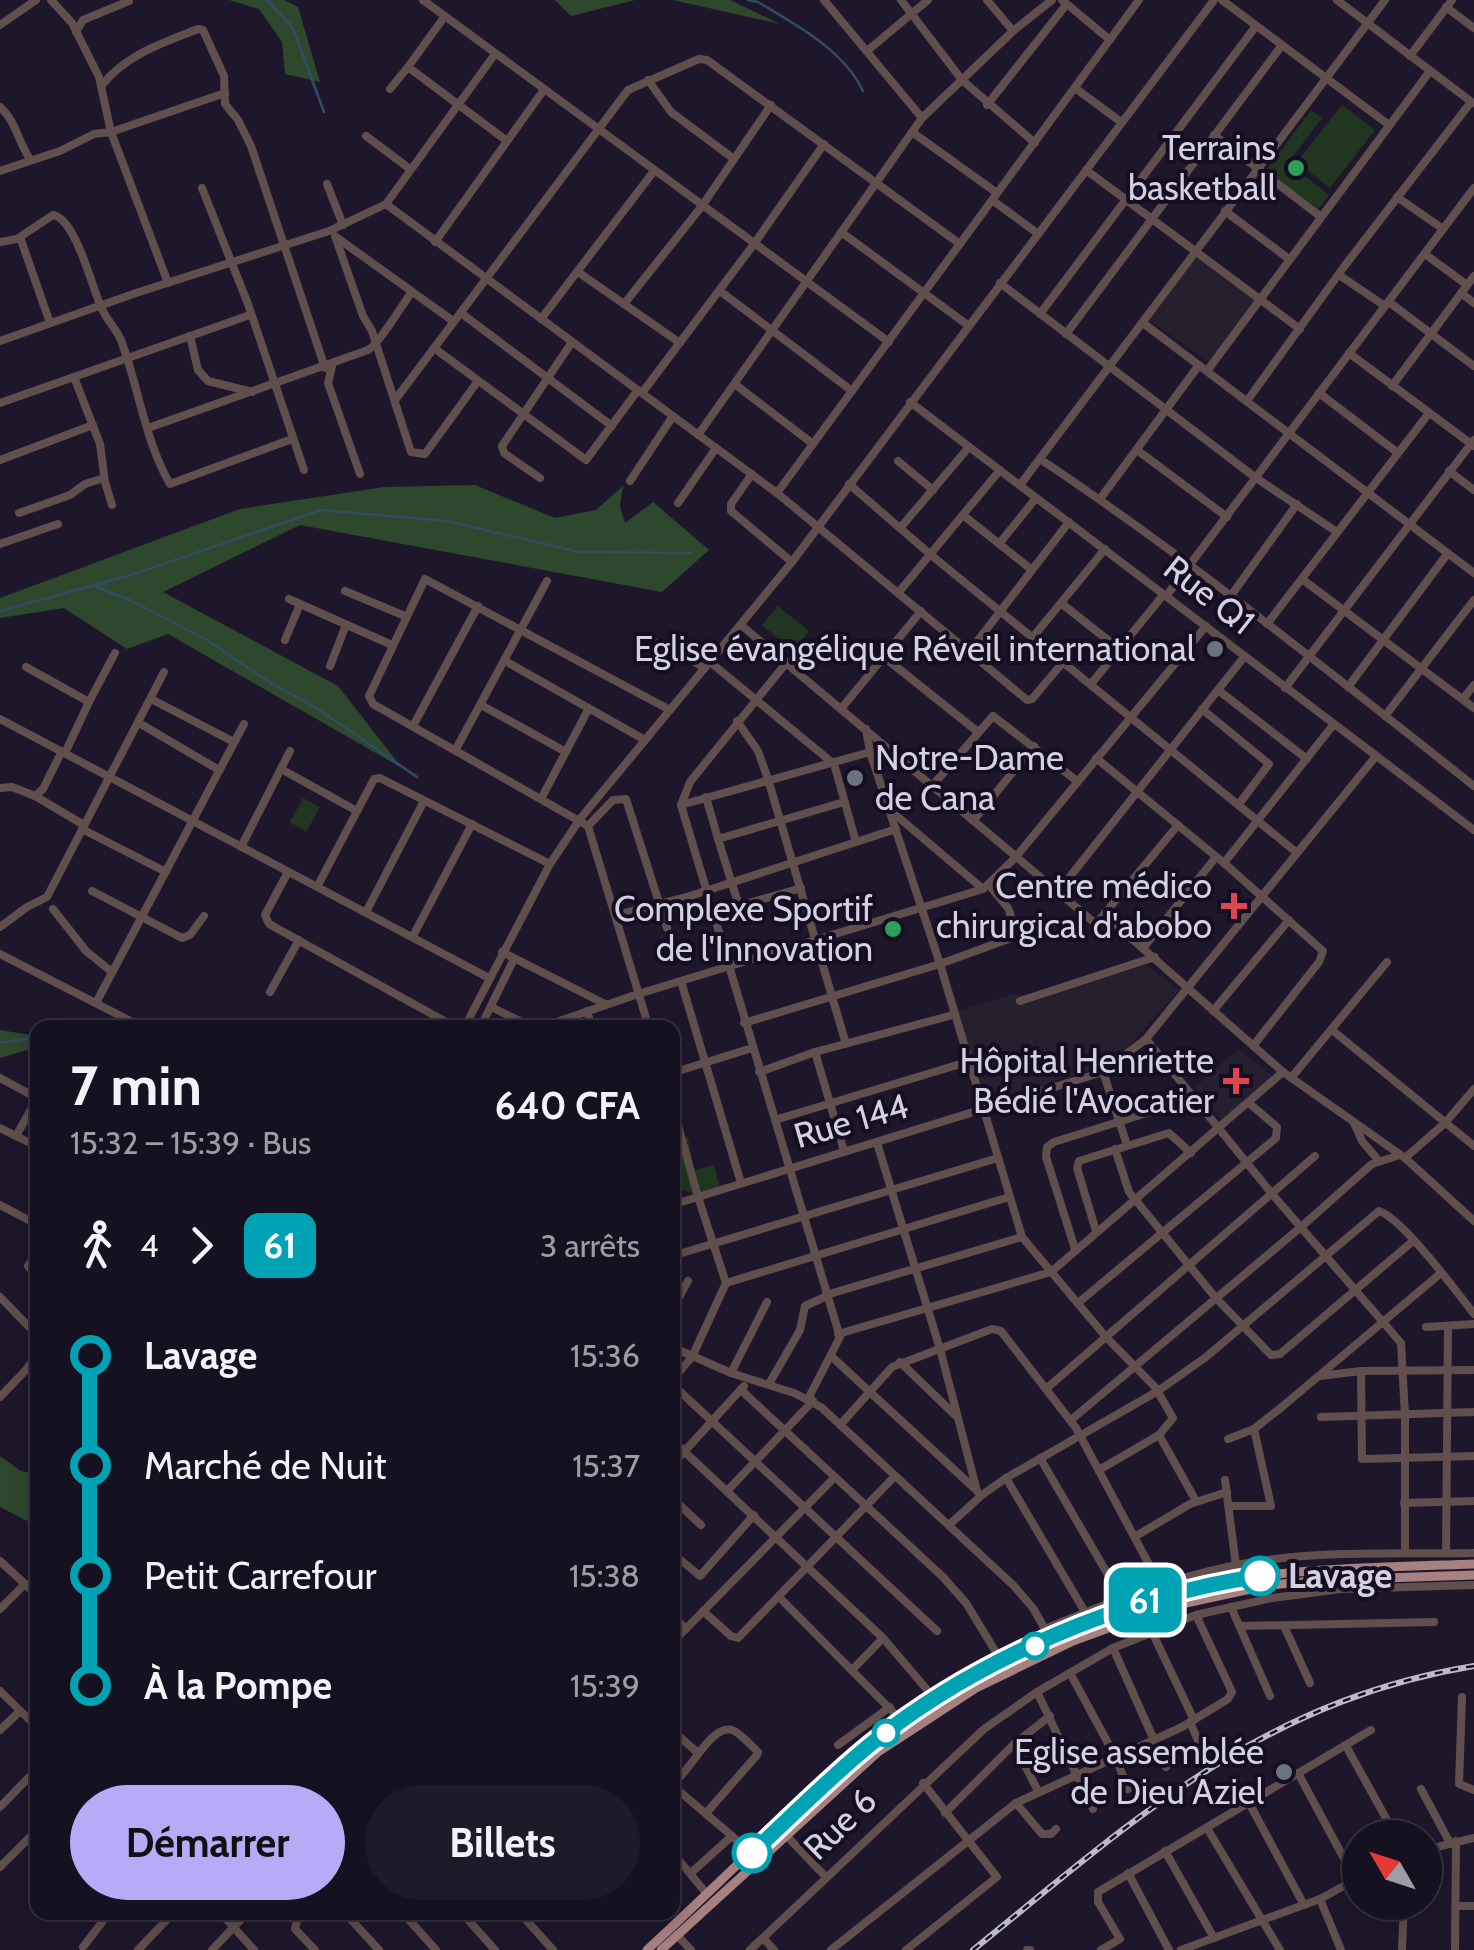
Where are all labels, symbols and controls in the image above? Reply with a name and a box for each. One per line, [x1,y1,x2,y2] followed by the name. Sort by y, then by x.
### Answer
[1128,126,1277,209] place label: Terrains basketball
[1285,157,1307,179] marker: Terrains basketball
[1155,546,1263,643] street label: Rue Q1
[634,627,1196,670] place label: Eglise évangélique Réveil international
[1204,638,1226,660] marker: Eglise évangélique Réveil international
[875,736,1064,819] place label: Notre-Dame de Cana
[844,767,866,789] marker: Notre-Dame de Cana
[936,864,1212,947] place label: Centre médico chirurgical d'abobo
[614,887,873,970] place label: Complexe Sportif de l'Innovation
[1221,893,1247,919] marker: Centre médico chirurgical d'abobo
[882,918,904,940] marker: Complexe Sportif de l'Innovation
[959,1039,1214,1122] place label: Hôpital Henriette Bédié l'Avocatier
[70,1052,202,1119] text: 7 min
[1223,1068,1249,1094] marker: Hôpital Henriette Bédié l'Avocatier
[495,1082,640,1129] text: 640 CFA
[789,1084,913,1157] street label: Rue 144
[70,1123,311,1162] text: 15:32 – 15:39 · Bus
[70,1218,125,1273] icon: walk
[174,1218,229,1273] icon: forward
[264,1224,296,1267] text: 61
[140,1226,159,1265] text: 4
[540,1226,640,1265] text: 3 arrêts
[144,1332,257,1379] text: Lavage
[570,1336,640,1375] text: 15:36
[144,1442,386,1489] text: Marché de Nuit
[572,1446,640,1485] text: 15:37
[144,1552,377,1599] text: Petit Carrefour
[1288,1554,1392,1597] place label: Lavage
[569,1556,640,1595] text: 15:38
[1241,1557,1279,1595] marker: Lavage
[1100,1568,1190,1632] line badge: 61
[1129,1579,1161,1622] text: 61
[1022,1633,1048,1659] unlabelled marker
[144,1662,332,1709] text: À la Pompe
[570,1666,640,1705] text: 15:39
[873,1720,899,1746] unlabelled marker
[1014,1730,1265,1813] place label: Eglise assemblée de Dieu Aziel
[1273,1761,1295,1783] marker: Eglise assemblée de Dieu Aziel
[794,1779,885,1869] street label: Rue 6
[70,1785,345,1900] button: Démarrer
[365,1785,640,1900] button: Billets
[1342,1820,1442,1920] north arrow
[1342,1820,1442,1920] map controls
[733,1834,771,1872] unlabelled marker

